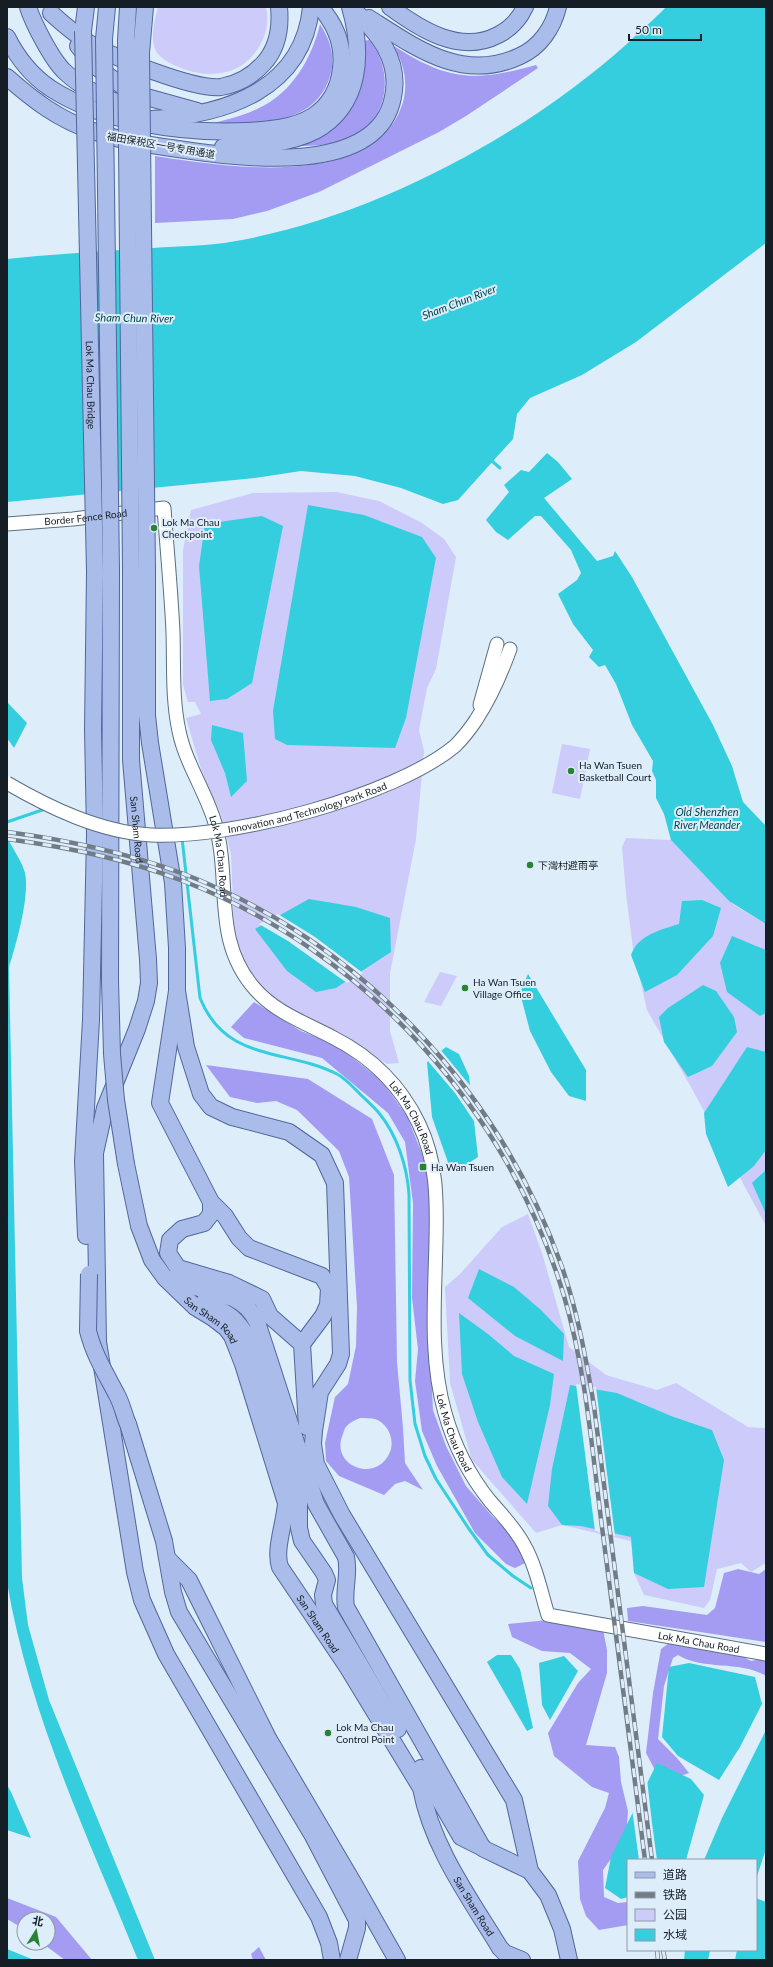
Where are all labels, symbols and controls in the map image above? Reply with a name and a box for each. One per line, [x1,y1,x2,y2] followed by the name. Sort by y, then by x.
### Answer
[629,16,701,42] scale bar
[635,22,662,37] text: 50 m
[106,130,216,160] street label: 福田保税区一号专用通道
[420,281,498,322] water label: Sham Chun River
[95,310,173,325] water label: Sham Chun River
[84,340,98,429] street label: Lok Ma Chau Bridge
[44,507,128,527] street label: Border Fence Road
[162,516,220,540] place label: Lok Ma Chau Checkpoint
[149,523,159,533] marker: Lok Ma Chau Checkpoint
[579,759,652,783] place label: Ha Wan Tsuen Basketball Court
[566,766,576,776] marker: Ha Wan Tsuen Basketball Court
[227,779,388,835] street label: Innovation and Technology Park Road
[128,796,146,864] street label: San Sham Road
[674,805,740,831] water label: Old Shenzhen River Meander
[207,814,230,897] street label: Lok Ma Chau Road
[538,859,598,871] place label: 下灣村避雨亭
[525,860,535,870] marker: 下灣村避雨亭
[473,976,536,1000] place label: Ha Wan Tsuen Village Office
[460,983,470,993] marker: Ha Wan Tsuen Village Office
[387,1078,436,1156] street label: Lok Ma Chau Road
[431,1161,494,1173] place label: Ha Wan Tsuen
[418,1162,428,1172] marker: Ha Wan Tsuen
[182,1294,240,1345] street label: San Sham Road
[435,1393,474,1474] street label: Lok Ma Chau Road
[294,1592,342,1655] street label: San Sham Road
[657,1629,740,1655] street label: Lok Ma Chau Road
[336,1721,395,1745] place label: Lok Ma Chau Control Point
[323,1728,333,1738] marker: Lok Ma Chau Control Point
[627,1859,757,1951] legend
[663,1867,687,1882] text: 道路
[451,1874,497,1938] street label: San Sham Road
[663,1887,687,1902] text: 铁路
[663,1907,687,1922] text: 公园
[16,1911,56,1951] north arrow
[31,1913,45,1928] text: 北
[663,1927,687,1942] text: 水域

